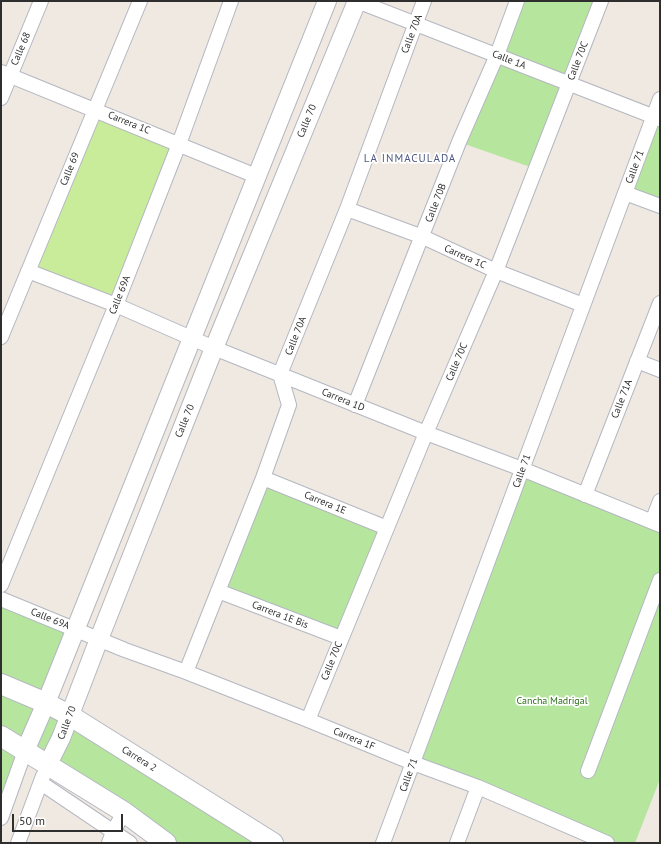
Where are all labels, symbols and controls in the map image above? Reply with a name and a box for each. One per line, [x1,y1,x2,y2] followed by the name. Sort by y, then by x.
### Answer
[399,13,425,55] street label: Calle 70A
[9,31,33,67] street label: Calle 68
[565,40,591,82] street label: Calle 70C
[490,48,528,72] street label: Calle 1A
[295,103,319,139] street label: Calle 70
[106,109,152,137] street label: Carrera 1C
[623,149,647,185] street label: Calle 71
[58,151,82,187] street label: Calle 69
[364,152,456,166] district label: LA INMACULADA
[423,182,449,224] street label: Calle 70B
[442,242,488,272] street label: Carrera 1C
[107,274,133,316] street label: Calle 69A
[283,315,309,357] street label: Calle 70A
[444,341,470,383] street label: Calle 70C
[609,378,635,420] street label: Calle 71A
[320,386,366,414] street label: Carrera 1D
[173,403,197,439] street label: Calle 70
[510,453,534,489] street label: Calle 71
[302,489,348,517] street label: Carrera 1E
[250,599,310,631] street label: Carrera 1E Bis
[29,606,71,632] street label: Calle 69A
[319,640,345,682] street label: Calle 70C
[516,695,588,707] park label: Cancha Madrigal
[55,705,79,741] street label: Calle 70
[331,725,377,753] street label: Carrera 1F
[119,744,159,774] street label: Carrera 2
[397,757,421,793] street label: Calle 71
[14,806,125,832] scale bar
[19,813,45,828] text: 50 m

